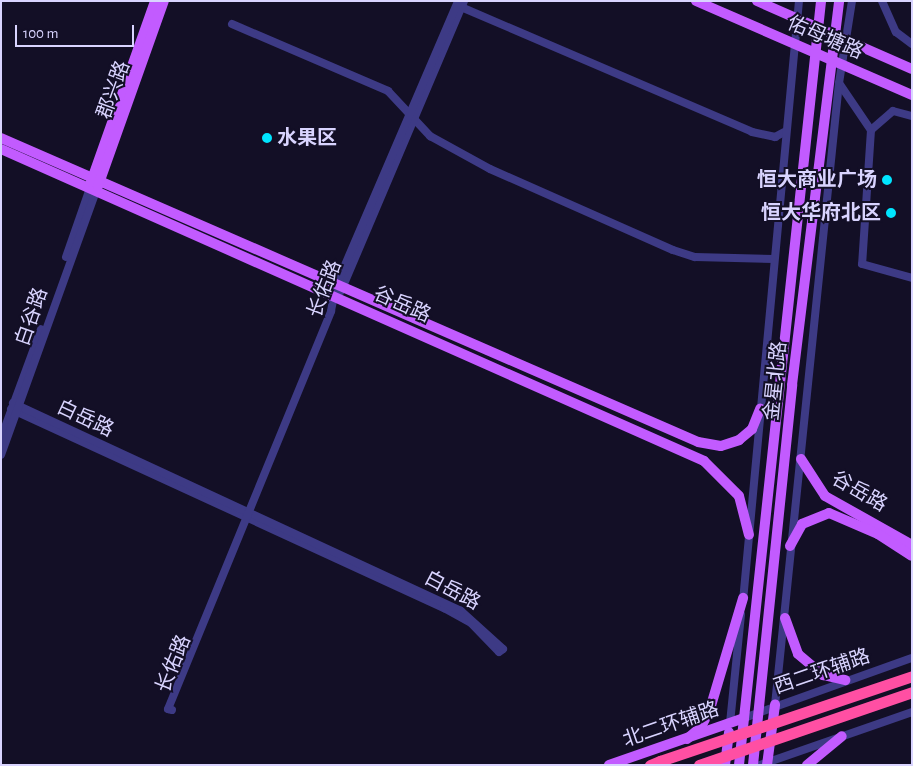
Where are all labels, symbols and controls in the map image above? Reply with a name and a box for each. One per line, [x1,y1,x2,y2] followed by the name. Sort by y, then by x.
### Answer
[783,11,867,65] street label: 佑母塘路
[18,15,136,47] scale bar
[23,26,58,41] text: 100 m
[92,58,136,122] street label: 郡兴路
[277,126,337,150] place label: 水果区
[261,132,273,144] marker: 水果区
[757,168,877,192] place label: 恒大商业广场
[881,174,893,186] marker: 恒大商业广场
[761,201,881,225] place label: 恒大华府北区
[885,207,897,219] marker: 恒大华府北区
[303,257,347,321] street label: 长佑路
[370,282,434,328] street label: 谷岳路
[11,285,53,349] street label: 白谷路
[760,340,792,422] street label: 金星北路
[53,395,117,443] street label: 白岳路
[827,467,891,517] street label: 谷岳路
[420,566,484,616] street label: 白岳路
[152,632,196,696] street label: 长佑路
[771,644,873,700] street label: 西二环辅路
[620,697,722,753] street label: 北二环辅路

